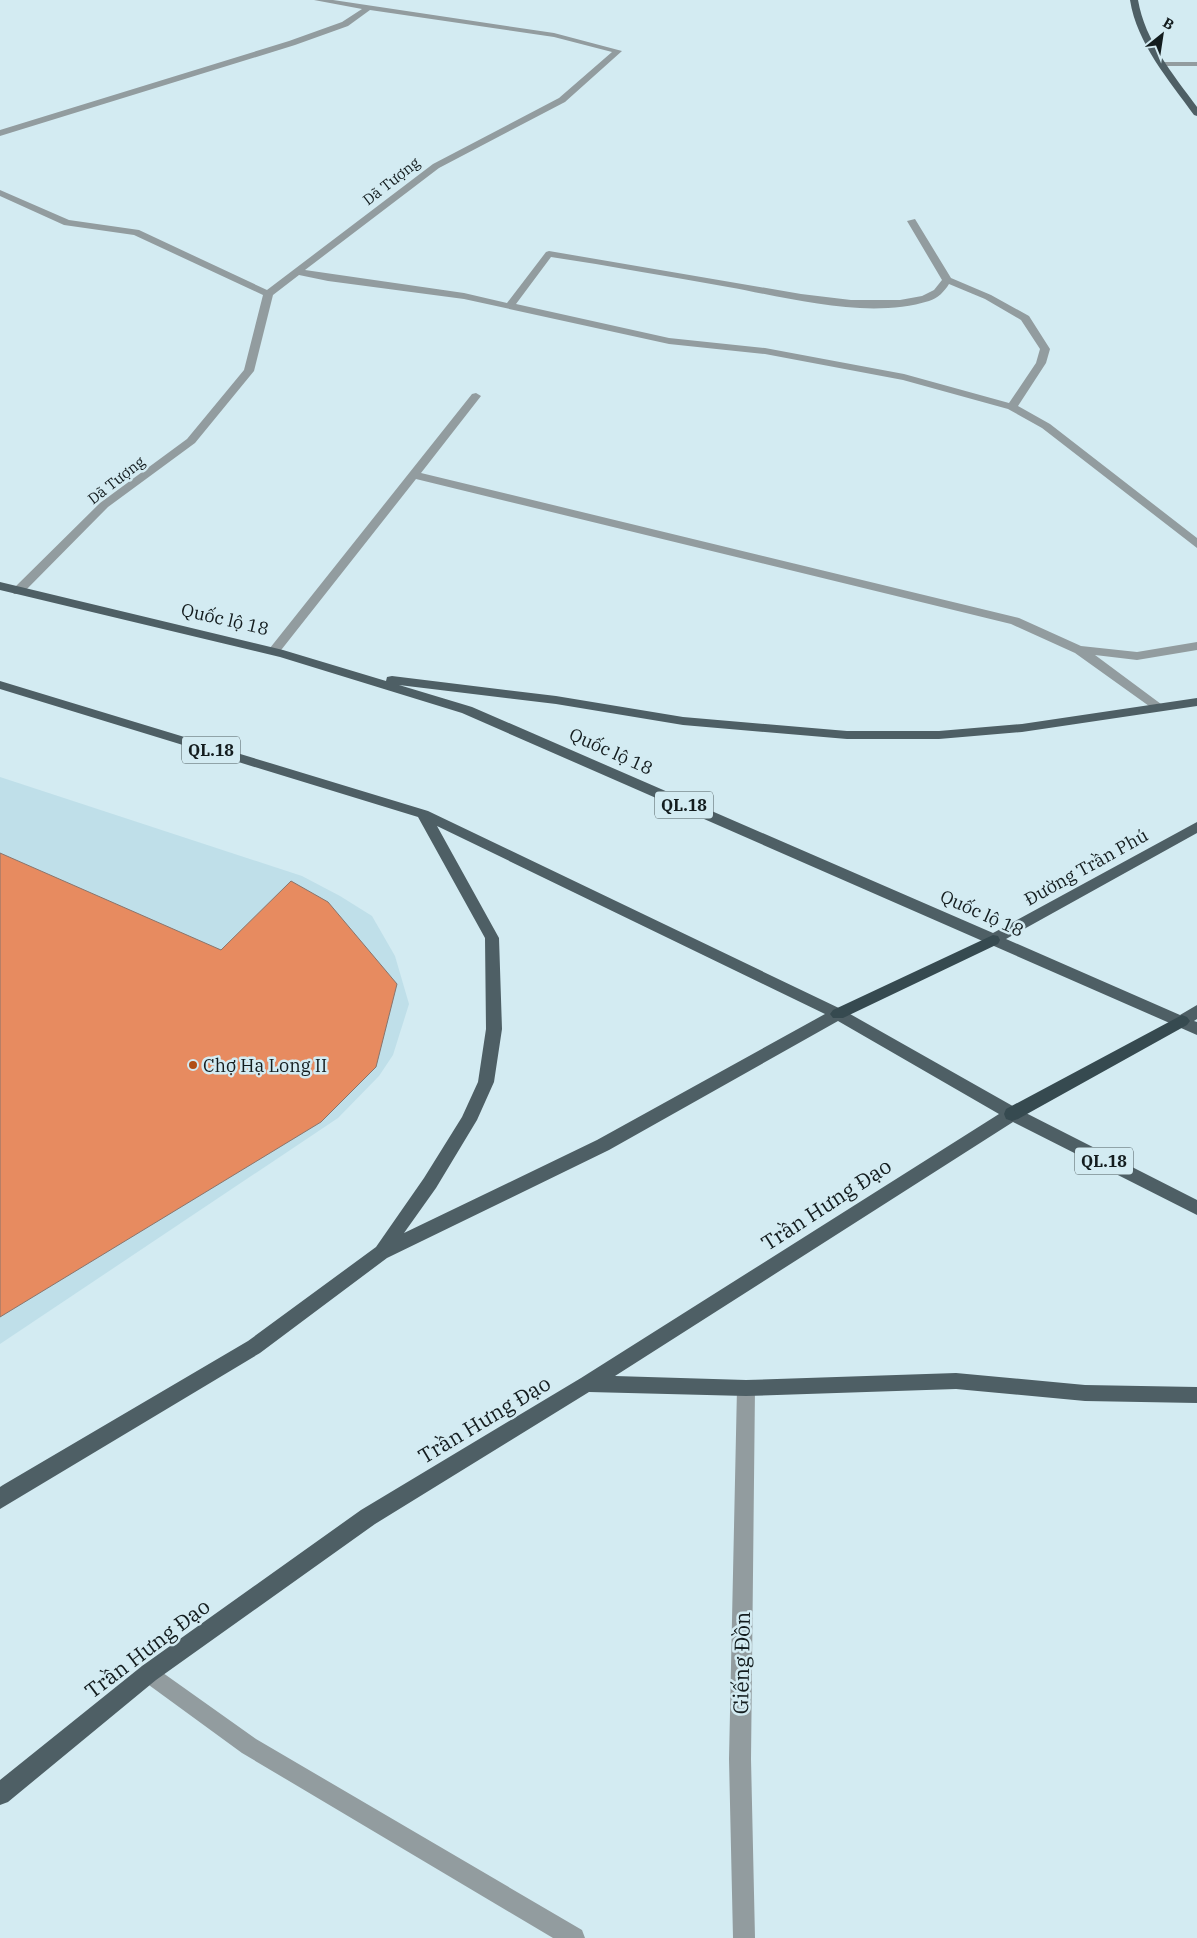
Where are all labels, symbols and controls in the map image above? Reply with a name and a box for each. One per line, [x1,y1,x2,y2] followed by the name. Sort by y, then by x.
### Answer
[1137,10,1187,60] north arrow
[1160,13,1177,34] text: B
[359,153,423,209] street label: Dã Tượng
[84,452,148,508] street label: Dã Tượng
[179,598,271,640] street label: Quốc lộ 18
[566,722,656,780] street label: Quốc lộ 18
[182,736,240,764] road number: QL.18
[655,792,713,818] road number: QL.18
[1020,823,1152,911] street label: Đường Trần Phú
[937,884,1027,942] street label: Quốc lộ 18
[203,1054,327,1077] place label: Chợ Hạ Long II
[187,1059,199,1071] marker: Chợ Hạ Long II
[1075,1148,1133,1174] road number: QL.18
[756,1151,896,1257] street label: Trần Hưng Đạo
[413,1368,555,1470] street label: Trần Hưng Đạo
[79,1592,215,1704] street label: Trần Hưng Đạo
[726,1611,756,1715] street label: Giếng Đồn

